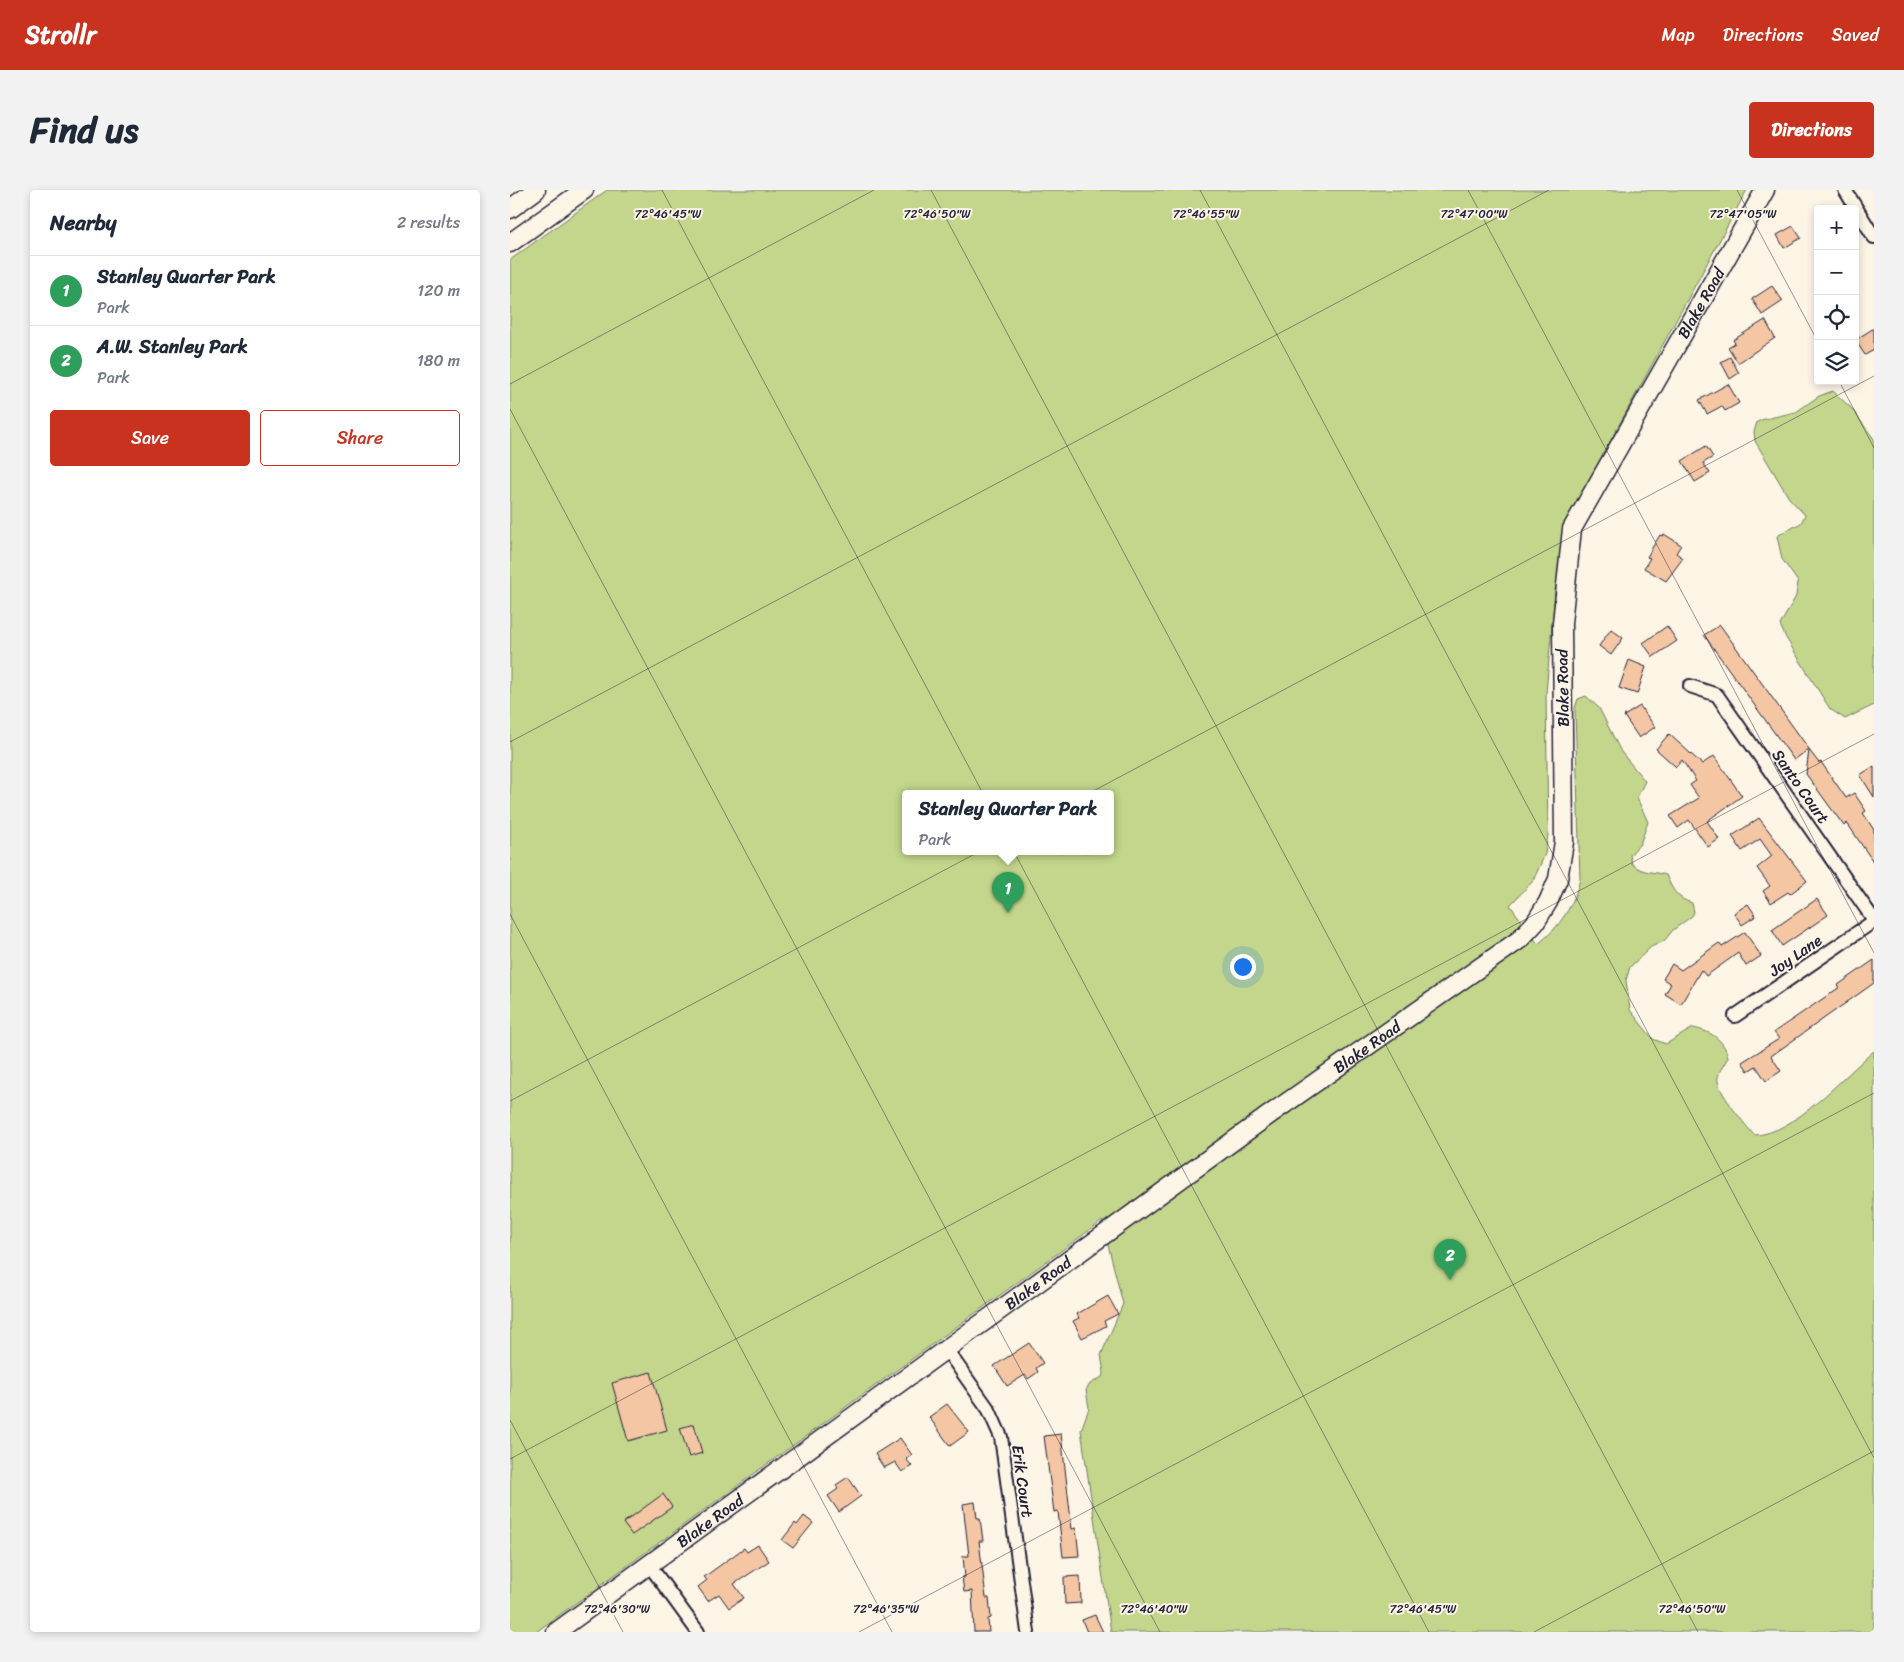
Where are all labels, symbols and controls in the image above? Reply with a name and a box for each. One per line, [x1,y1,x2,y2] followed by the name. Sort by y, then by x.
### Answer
[25,14,96,56] text: Strollr
[1662,19,1695,51] text: Map
[1723,19,1804,51] text: Directions
[1832,19,1879,51] text: Saved
[30,99,138,161] text: Find us
[1749,102,1874,158] button: Directions
[635,203,702,225] text: 72°46'45"W
[904,203,971,225] text: 72°46'50"W
[1173,203,1240,225] text: 72°46'55"W
[1440,203,1508,225] text: 72°47'00"W
[1710,203,1777,225] text: 72°47'05"W
[50,204,116,242] text: Nearby
[1814,205,1859,385] map controls
[1814,205,1859,250] button: +
[397,208,460,237] text: 2 results
[1814,250,1859,295] button: −
[97,260,276,293] text: Stanley Quarter Park
[1669,261,1734,344] street label: Blake Road
[63,276,69,305] text: 1
[417,276,460,305] text: 120 m
[97,293,130,322] text: Park
[1814,295,1859,340] button: locate
[97,330,248,363] text: A.W. Stanley Park
[1814,340,1859,385] button: layers
[61,346,71,375] text: 2
[417,346,460,375] text: 180 m
[97,363,130,392] text: Park
[50,410,250,466] button: Save
[260,410,460,466] button: Share
[1547,647,1578,727] street label: Blake Road
[1764,743,1837,830] street label: Santo Court
[902,790,1114,855] popup
[919,792,1097,825] text: Stanley Quarter Park
[919,825,951,854] text: Park
[992,872,1024,913] pin: 1
[1762,926,1828,985] street label: Joy Lane
[1230,954,1256,980] your location
[1327,1012,1408,1081] street label: Blake Road
[1434,1239,1466,1280] pin: 2
[998,1248,1079,1318] street label: Blake Road
[1003,1443,1042,1519] street label: Erik Court
[670,1485,751,1555] street label: Blake Road
[584,1598,651,1620] text: 72°46'30"W
[853,1598,920,1620] text: 72°46'35"W
[1120,1598,1188,1620] text: 72°46'40"W
[1390,1598,1457,1620] text: 72°46'45"W
[1659,1598,1726,1620] text: 72°46'50"W

